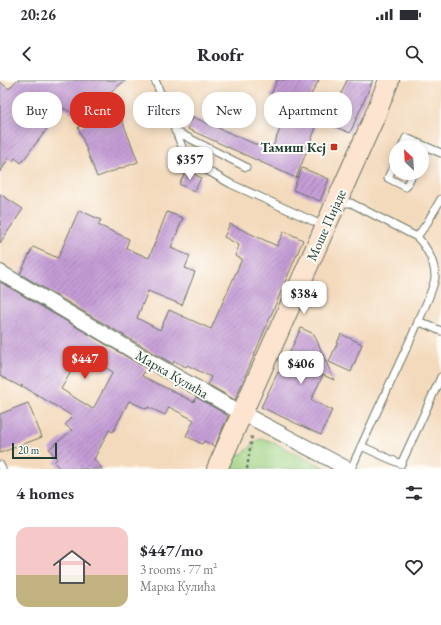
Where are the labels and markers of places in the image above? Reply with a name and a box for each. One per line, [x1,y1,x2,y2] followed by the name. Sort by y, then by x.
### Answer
[260,138,326,156] place label: Тамиш Кеј
[329,142,339,152] marker: Тамиш Кеј
[166,147,214,181] pin: $357
[280,281,328,315] pin: $384
[61,346,109,380] pin: $447
[277,351,325,385] pin: $406

